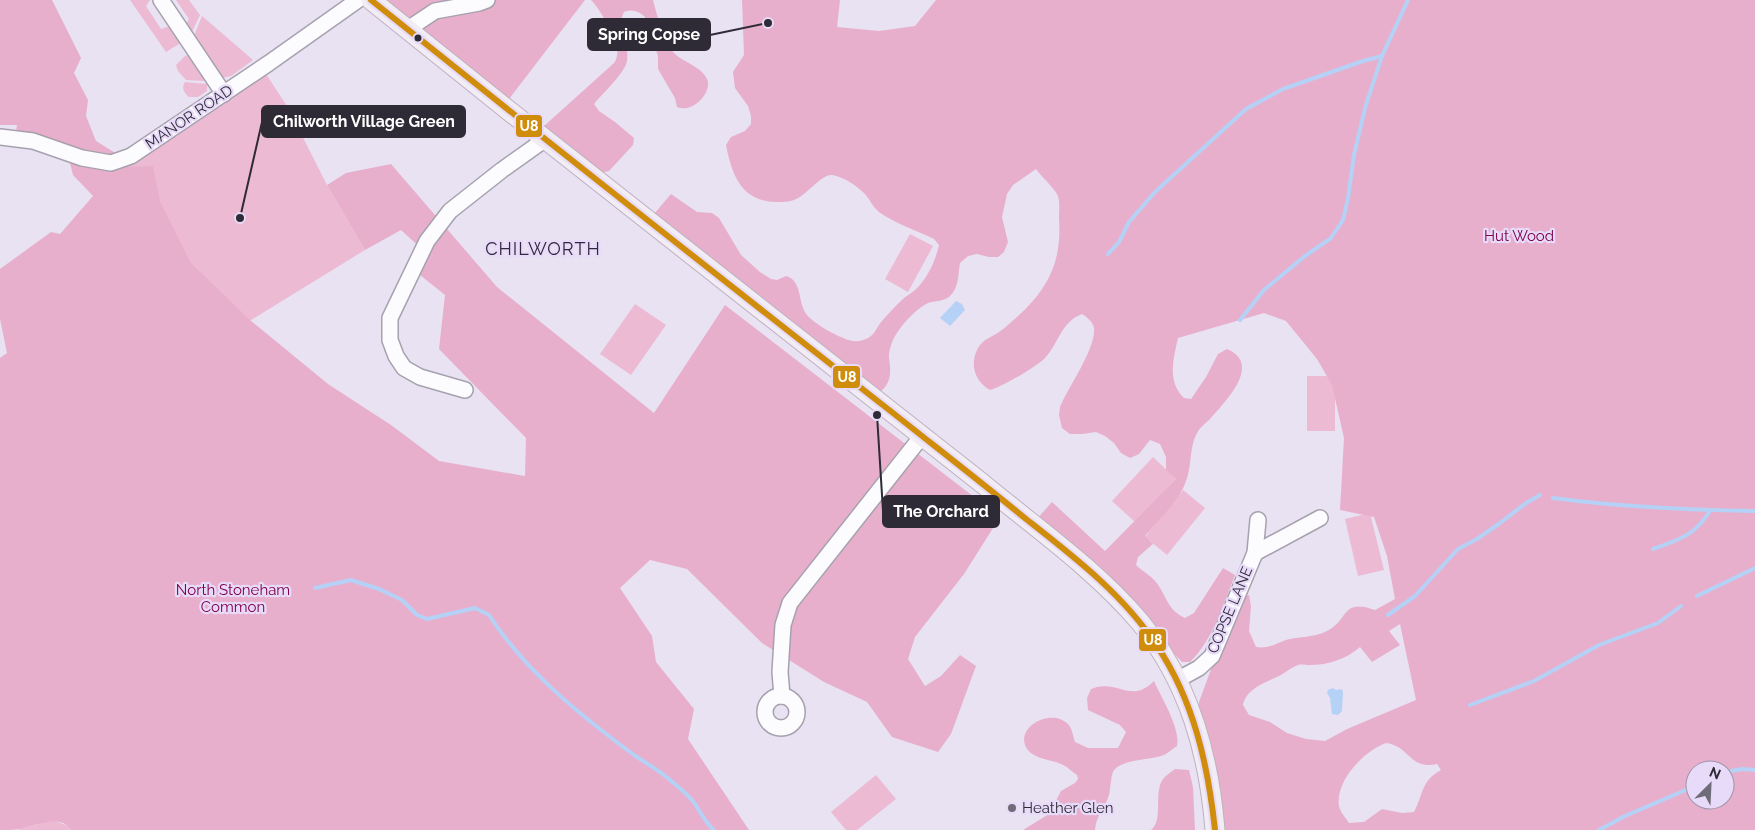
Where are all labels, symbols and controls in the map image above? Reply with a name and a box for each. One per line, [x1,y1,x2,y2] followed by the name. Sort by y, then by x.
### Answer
[588,19,710,50] callout: Spring Copse
[598,25,700,44] text: Spring Copse
[413,33,423,43] unlabelled marker
[142,81,236,153] street label: MANOR ROAD
[262,106,465,137] callout: Chilworth Village Green
[273,112,455,131] text: Chilworth Village Green
[515,114,543,138] line badge: U8
[520,118,538,134] text: U8
[1484,227,1554,245] park label: Hut Wood
[485,238,601,259] district label: CHILWORTH
[832,365,861,389] line badge: U8
[838,369,856,385] text: U8
[883,496,999,527] callout: The Orchard
[893,502,989,521] text: The Orchard
[1204,564,1256,656] street label: COPSE LANE
[176,581,290,616] park label: North Stoneham Common
[1138,628,1167,652] line badge: U8
[1144,632,1162,648] text: U8
[1685,760,1735,810] north arrow
[1707,764,1723,783] text: N
[1022,799,1114,817] place label: Heather Glen
[1006,802,1018,814] marker: Heather Glen

